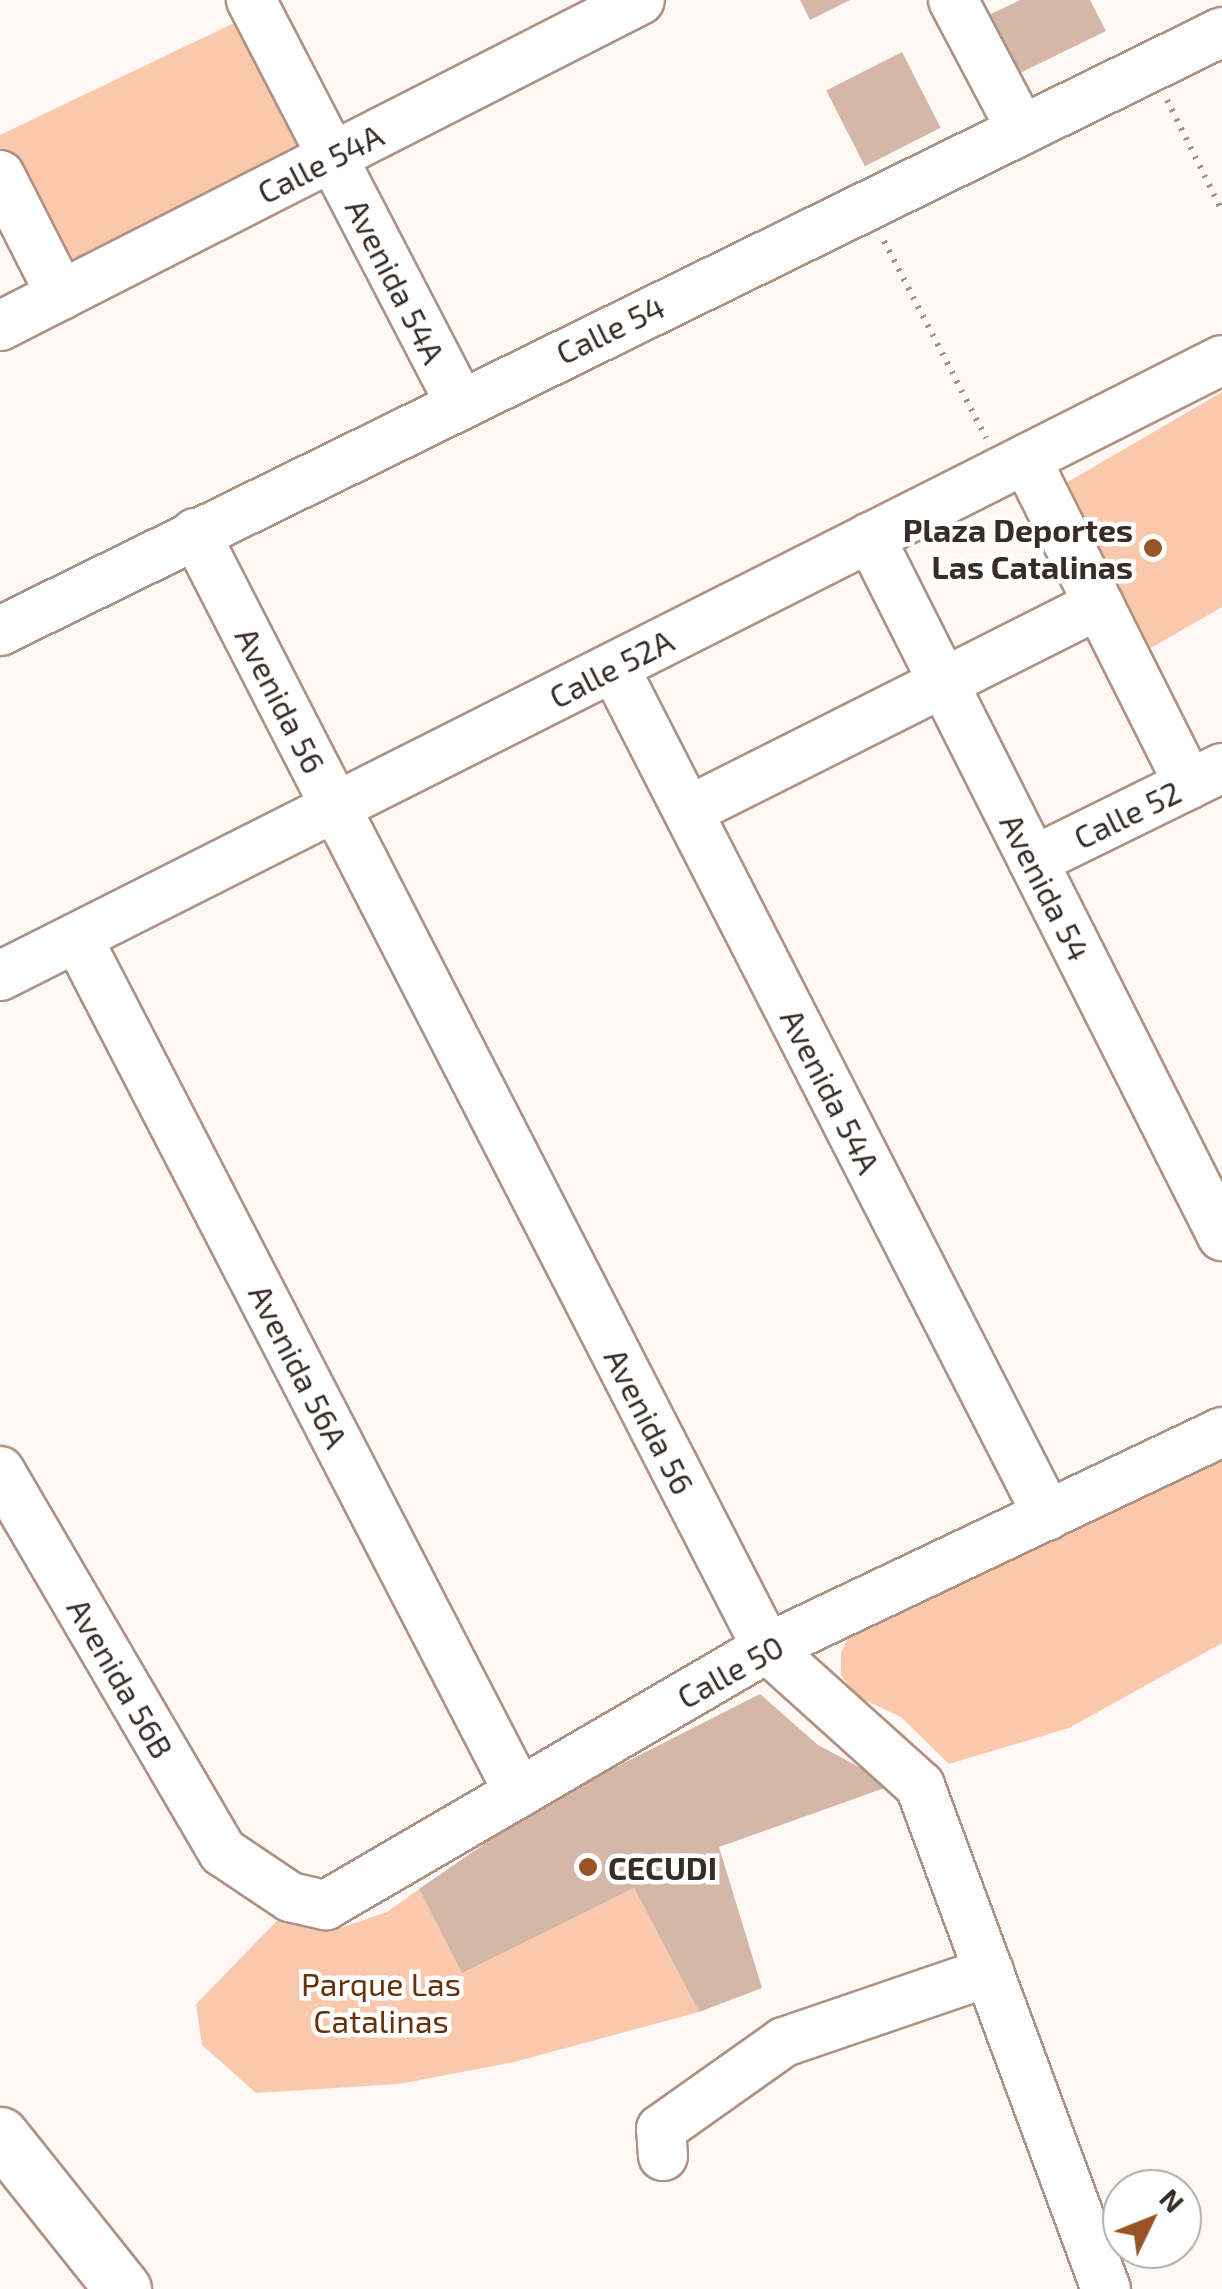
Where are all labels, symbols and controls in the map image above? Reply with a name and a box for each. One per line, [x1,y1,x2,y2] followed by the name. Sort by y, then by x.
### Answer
[251,115,389,211] street label: Calle 54A
[338,192,454,370] street label: Avenida 54A
[549,286,671,372] street label: Calle 54
[903,511,1133,586] place label: Plaza Deportes Las Catalinas
[1142,537,1164,559] marker: Plaza Deportes Las Catalinas
[543,620,679,716] street label: Calle 52A
[228,621,334,779] street label: Avenida 56
[1067,772,1187,856] street label: Calle 52
[993,807,1099,967] street label: Avenida 54
[773,1002,889,1180] street label: Avenida 54A
[241,1278,357,1454] street label: Avenida 56A
[597,1342,703,1500] street label: Avenida 56
[60,1591,182,1765] street label: Avenida 56B
[670,1626,790,1716] street label: Calle 50
[608,1848,717,1886] place label: CECUDI
[577,1856,599,1878] marker: CECUDI
[301,1965,461,2040] park label: Parque Las Catalinas
[1102,2169,1202,2269] north arrow
[1153,2181,1192,2219] text: N

